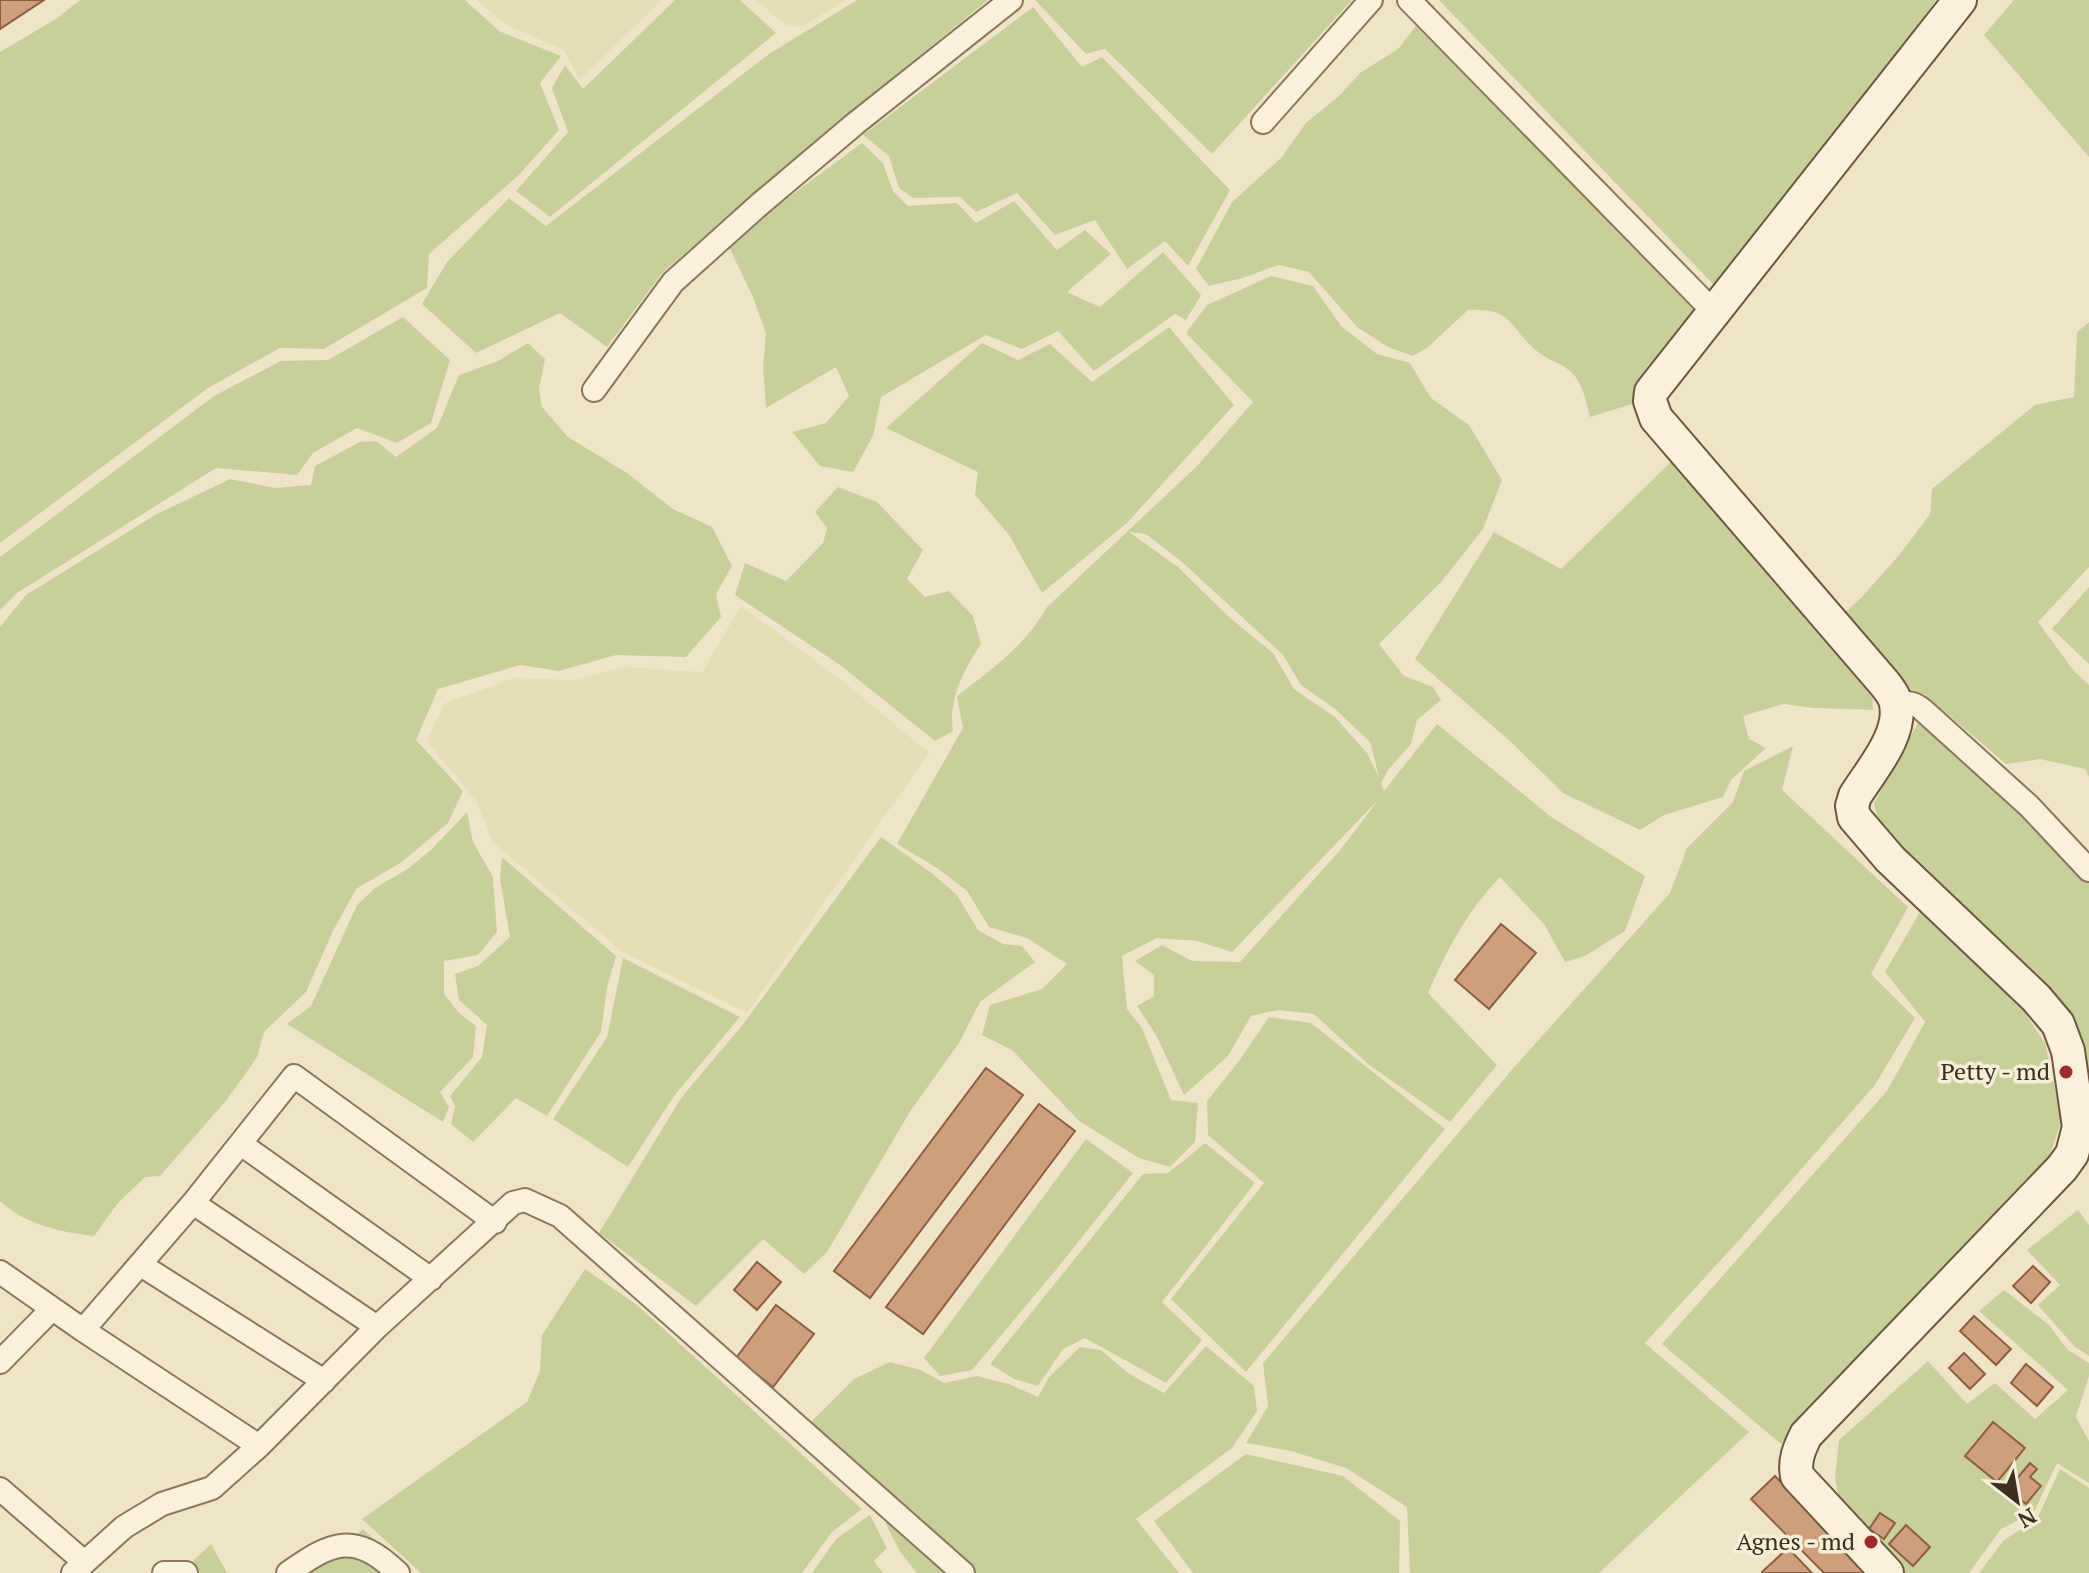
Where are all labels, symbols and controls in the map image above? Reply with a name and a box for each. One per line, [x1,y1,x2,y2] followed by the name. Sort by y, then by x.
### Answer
[1940,1055,2050,1087] place label: Petty - md
[2057,1063,2075,1081] marker: Petty - md
[1977,1461,2057,1541] north arrow
[2013,1502,2042,1535] text: N
[1736,1525,1855,1557] place label: Agnes - md
[1862,1533,1880,1551] marker: Agnes - md

